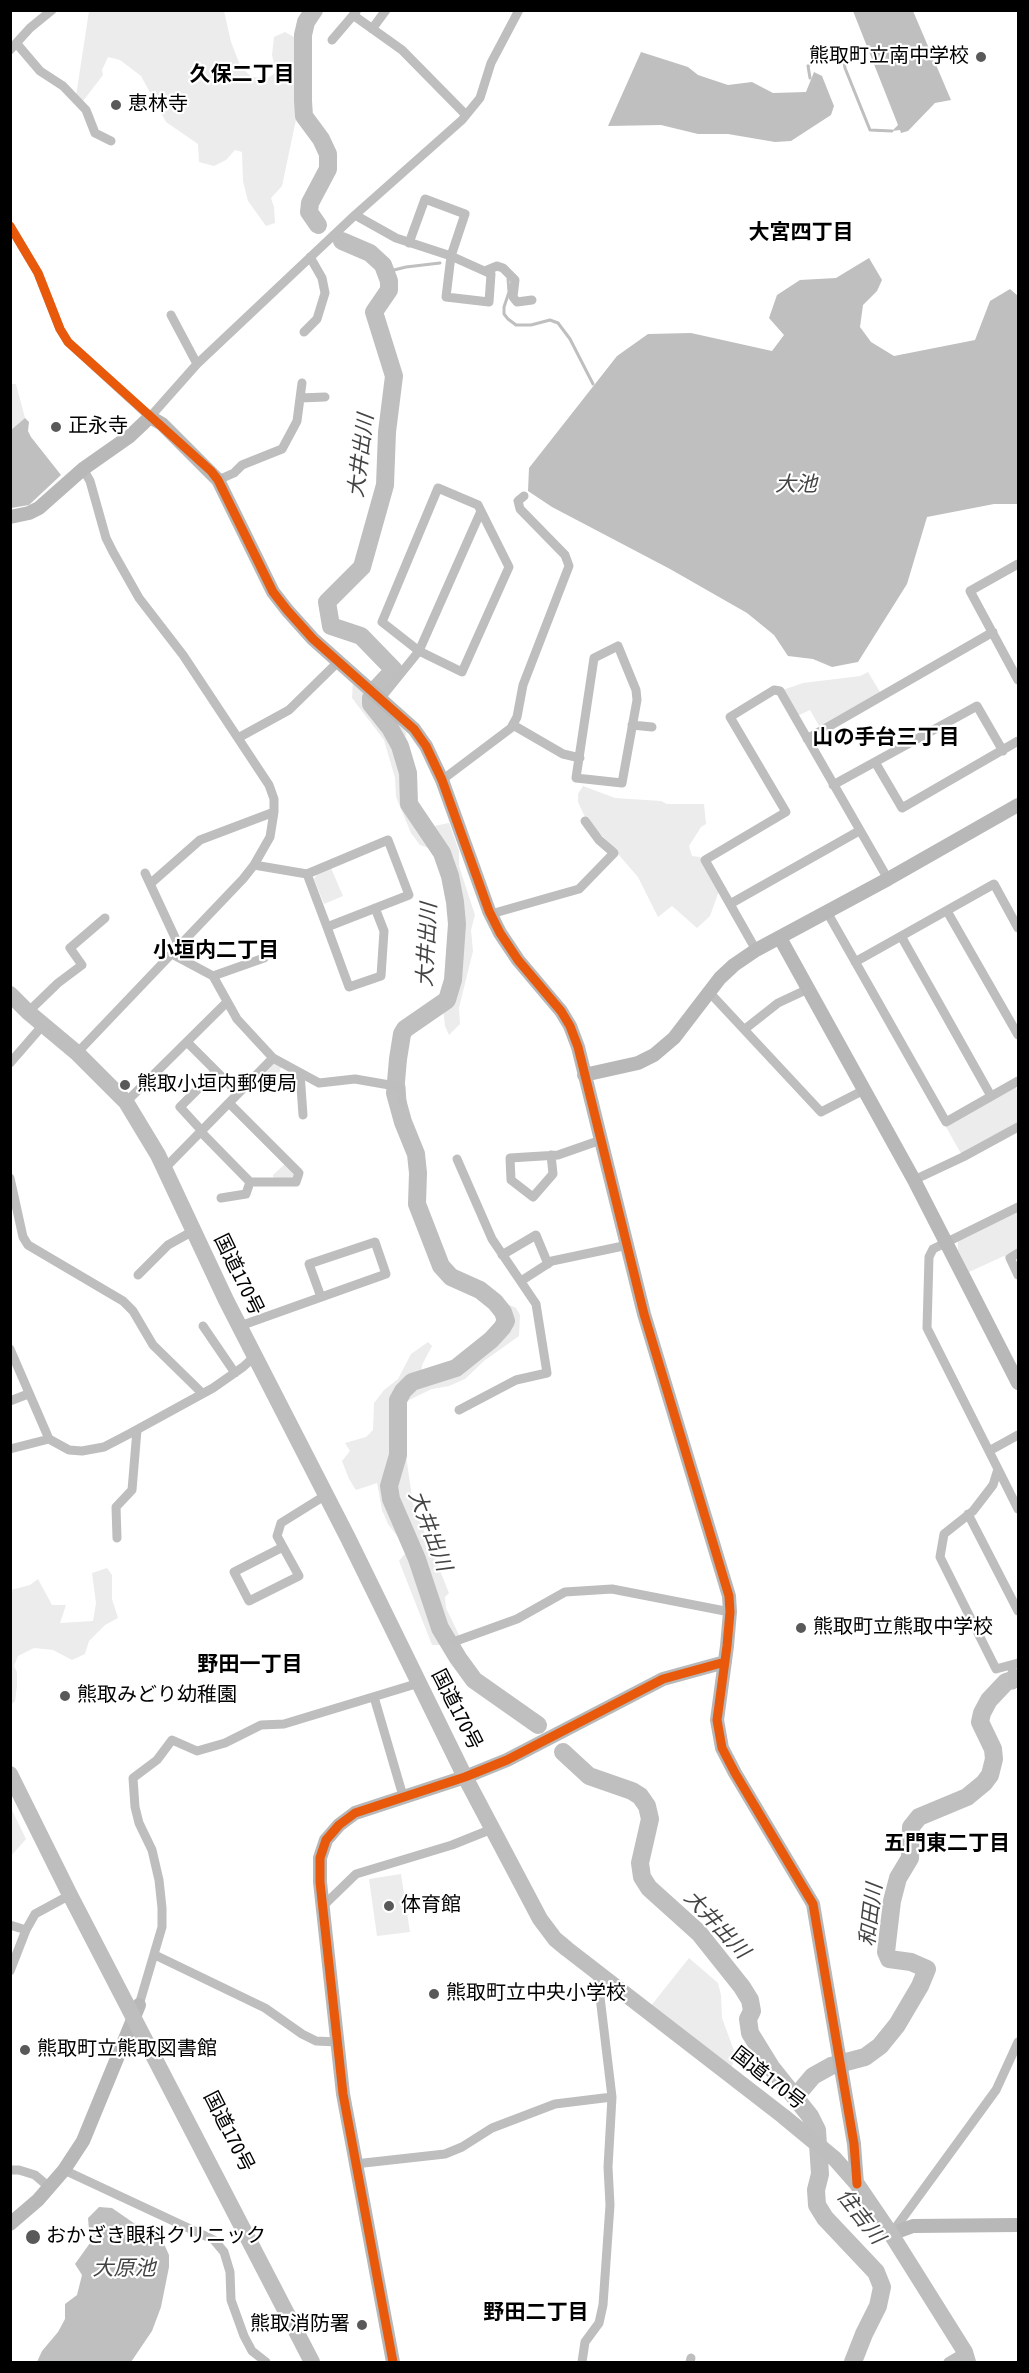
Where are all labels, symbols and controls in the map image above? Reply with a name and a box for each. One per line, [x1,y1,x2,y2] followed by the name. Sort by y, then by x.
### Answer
[809,45,969,69] place label: 熊取町立南中学校
[974,50,988,64] marker: 熊取町立南中学校
[190,62,294,88] district label: 久保二丁目
[128,93,188,117] place label: 恵林寺
[109,98,123,112] marker: 恵林寺
[749,220,853,246] district label: 大宮四丁目
[344,413,380,499] water label: 大井出川
[68,415,128,439] place label: 正永寺
[49,420,63,434] marker: 正永寺
[775,472,817,498] water label: 大池
[813,725,959,751] district label: 山の手台三丁目
[413,902,443,988] water label: 大井出川
[153,938,279,964] district label: 小垣内二丁目
[137,1073,297,1097] place label: 熊取小垣内郵便局
[118,1078,132,1092] marker: 熊取小垣内郵便局
[208,1230,268,1320] street label: 国道170号
[402,1487,456,1575] water label: 大井出川
[813,1616,993,1640] place label: 熊取町立熊取中学校
[794,1621,808,1635] marker: 熊取町立熊取中学校
[198,1652,302,1678] district label: 野田一丁目
[425,1666,487,1754] street label: 国道170号
[77,1684,237,1708] place label: 熊取みどり幼稚園
[58,1689,72,1703] marker: 熊取みどり幼稚園
[884,1831,1010,1857] district label: 五門東二丁目
[856,1882,888,1948] water label: 和田川
[678,1886,754,1964] water label: 大井出川
[401,1894,461,1918] place label: 体育館
[382,1899,396,1913] marker: 体育館
[446,1982,626,2006] place label: 熊取町立中央小学校
[427,1987,441,2001] marker: 熊取町立中央小学校
[37,2038,217,2062] place label: 熊取町立熊取図書館
[18,2043,32,2057] marker: 熊取町立熊取図書館
[726,2043,810,2115] street label: 国道170号
[197,2088,259,2176] street label: 国道170号
[831,2184,889,2250] water label: 住吉川
[46,2225,266,2249] place label: おかざき眼科クリニック
[24,2228,42,2246] marker: おかざき眼科クリニック
[93,2256,155,2282] water label: 大原池
[484,2300,588,2326] district label: 野田二丁目
[250,2313,350,2337] place label: 熊取消防署
[355,2318,369,2332] marker: 熊取消防署

